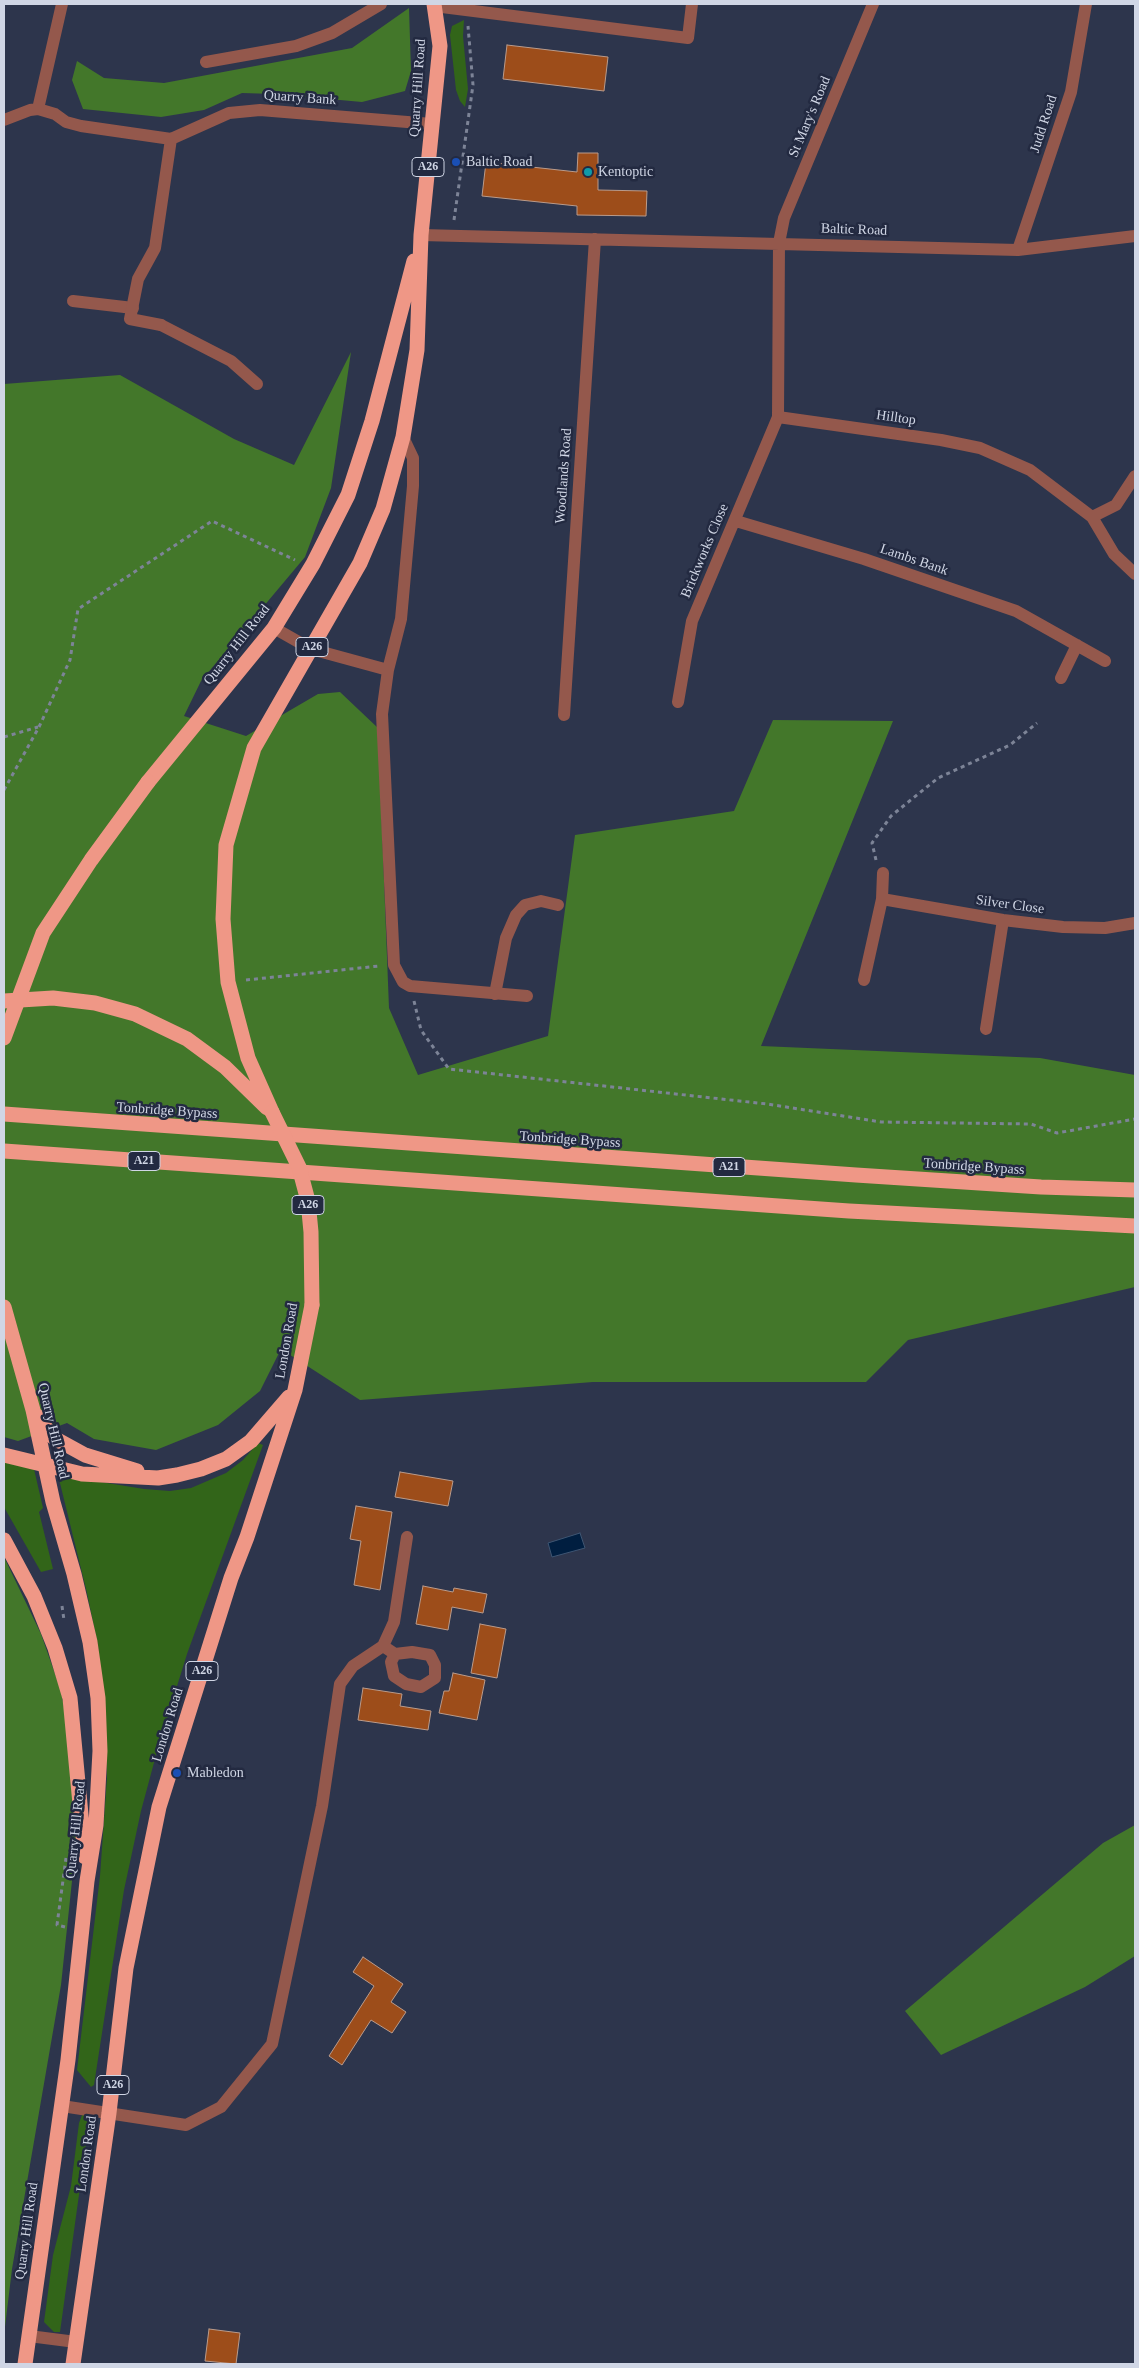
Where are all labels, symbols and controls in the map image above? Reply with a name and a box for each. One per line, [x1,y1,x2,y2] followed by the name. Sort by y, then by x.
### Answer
[406,39,430,137] street label: Quarry Hill Road
[785,74,835,160] street label: St Mary's Road
[263,87,337,109] street label: Quarry Bank
[1027,93,1061,155] street label: Judd Road
[466,154,532,170] place label: Baltic Road
[450,156,462,168] marker: Baltic Road
[412,158,444,176] road number: A26
[598,164,653,180] place label: Kentoptic
[582,166,594,178] marker: Kentoptic
[820,220,888,240] street label: Baltic Road
[875,407,917,429] street label: Hilltop
[552,428,576,524] street label: Woodlands Road
[678,501,732,601] street label: Brickworks Close
[878,540,950,580] street label: Lambs Bank
[200,601,274,689] street label: Quarry Hill Road
[296,638,328,656] road number: A26
[975,892,1045,918] street label: Silver Close
[116,1099,218,1123] street label: Tonbridge Bypass
[519,1128,621,1152] street label: Tonbridge Bypass
[128,1152,160,1170] road number: A21
[923,1155,1025,1179] street label: Tonbridge Bypass
[713,1158,745,1176] road number: A21
[292,1196,324,1214] road number: A26
[272,1302,302,1380] street label: London Road
[34,1381,72,1481] street label: Quarry Hill Road
[186,1662,218,1680] road number: A26
[149,1686,187,1764] street label: London Road
[187,1765,244,1781] place label: Mabledon
[171,1767,183,1779] marker: Mabledon
[63,1780,89,1880] street label: Quarry Hill Road
[97,2076,129,2094] road number: A26
[73,2115,101,2193] street label: London Road
[12,2181,42,2281] street label: Quarry Hill Road

